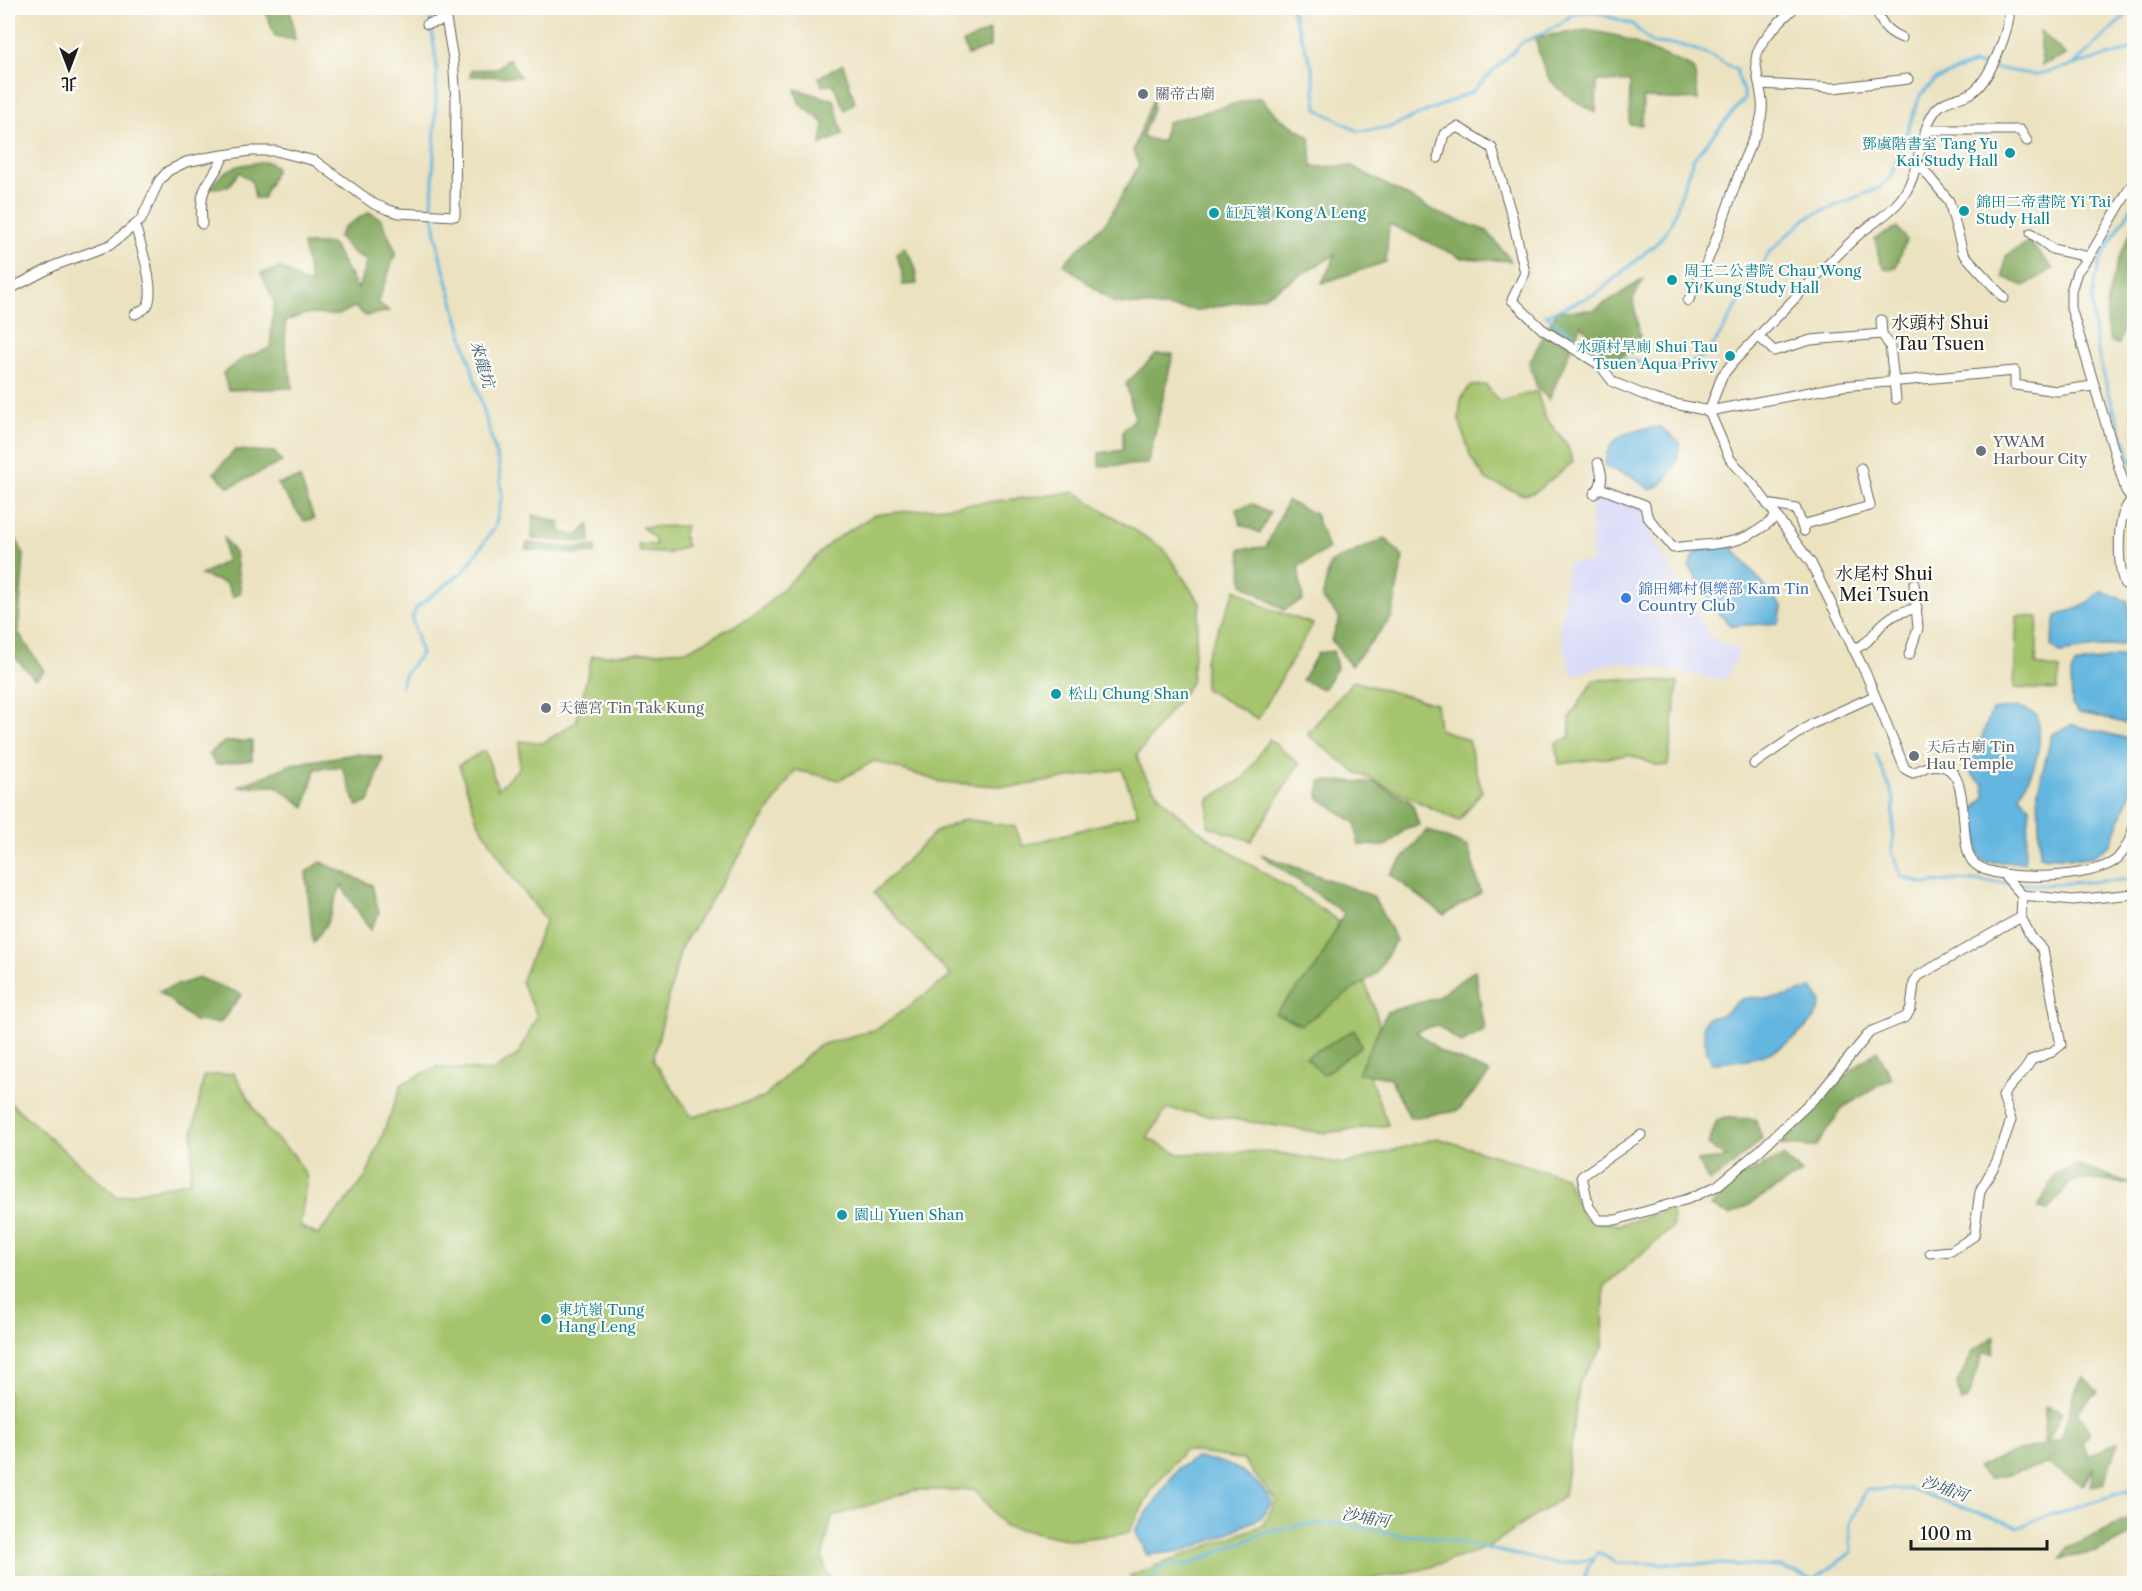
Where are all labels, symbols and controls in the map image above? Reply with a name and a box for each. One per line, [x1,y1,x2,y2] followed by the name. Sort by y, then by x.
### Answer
[39,39,99,99] north arrow
[61,74,77,94] text: 北
[1155,84,1215,103] place label: 關帝古廟
[1136,87,1150,101] marker: 關帝古廟
[1862,134,1999,170] place label: 鄧虞階書室 Tang Yu Kai Study Hall
[2003,146,2017,160] marker: 鄧虞階書室 Tang Yu Kai Study Hall
[1976,192,2111,228] place label: 錦田二帝書院 Yi Tai Study Hall
[1226,203,1366,222] place label: 缸瓦嶺 Kong A Leng
[1957,204,1971,218] marker: 錦田二帝書院 Yi Tai Study Hall
[1207,206,1221,220] marker: 缸瓦嶺 Kong A Leng
[1683,261,1861,297] place label: 周王二公書院 Chau Wong Yi Kung Study Hall
[1665,273,1679,287] marker: 周王二公書院 Chau Wong Yi Kung Study Hall
[1891,312,1989,355] district label: 水頭村 Shui Tau Tsuen
[1576,337,1719,373] place label: 水頭村旱廁 Shui Tau Tsuen Aqua Privy
[467,338,500,392] water label: 來龍坑
[1723,349,1737,363] marker: 水頭村旱廁 Shui Tau Tsuen Aqua Privy
[1992,432,2088,468] place label: YWAM Harbour City
[1974,444,1988,458] marker: YWAM Harbour City
[1835,563,1933,606] district label: 水尾村 Shui Mei Tsuen
[1638,579,1810,615] place label: 錦田鄉村俱樂部 Kam Tin Country Club
[1619,591,1633,605] marker: 錦田鄉村俱樂部 Kam Tin Country Club
[1068,684,1190,703] place label: 松山 Chung Shan
[1049,687,1063,701] marker: 松山 Chung Shan
[558,698,704,717] place label: 天德宮 Tin Tak Kung
[539,701,553,715] marker: 天德宮 Tin Tak Kung
[1926,737,2016,773] place label: 天后古廟 Tin Hau Temple
[1907,749,1921,763] marker: 天后古廟 Tin Hau Temple
[854,1205,965,1224] place label: 園山 Yuen Shan
[835,1208,849,1222] marker: 園山 Yuen Shan
[558,1300,644,1336] place label: 東坑嶺 Tung Hang Leng
[539,1312,553,1326] marker: 東坑嶺 Tung Hang Leng
[1919,1471,1974,1506] water label: 沙埔河
[1341,1503,1394,1532] water label: 沙埔河
[1911,1513,2048,1551] scale bar
[1920,1523,1972,1545] text: 100 m

